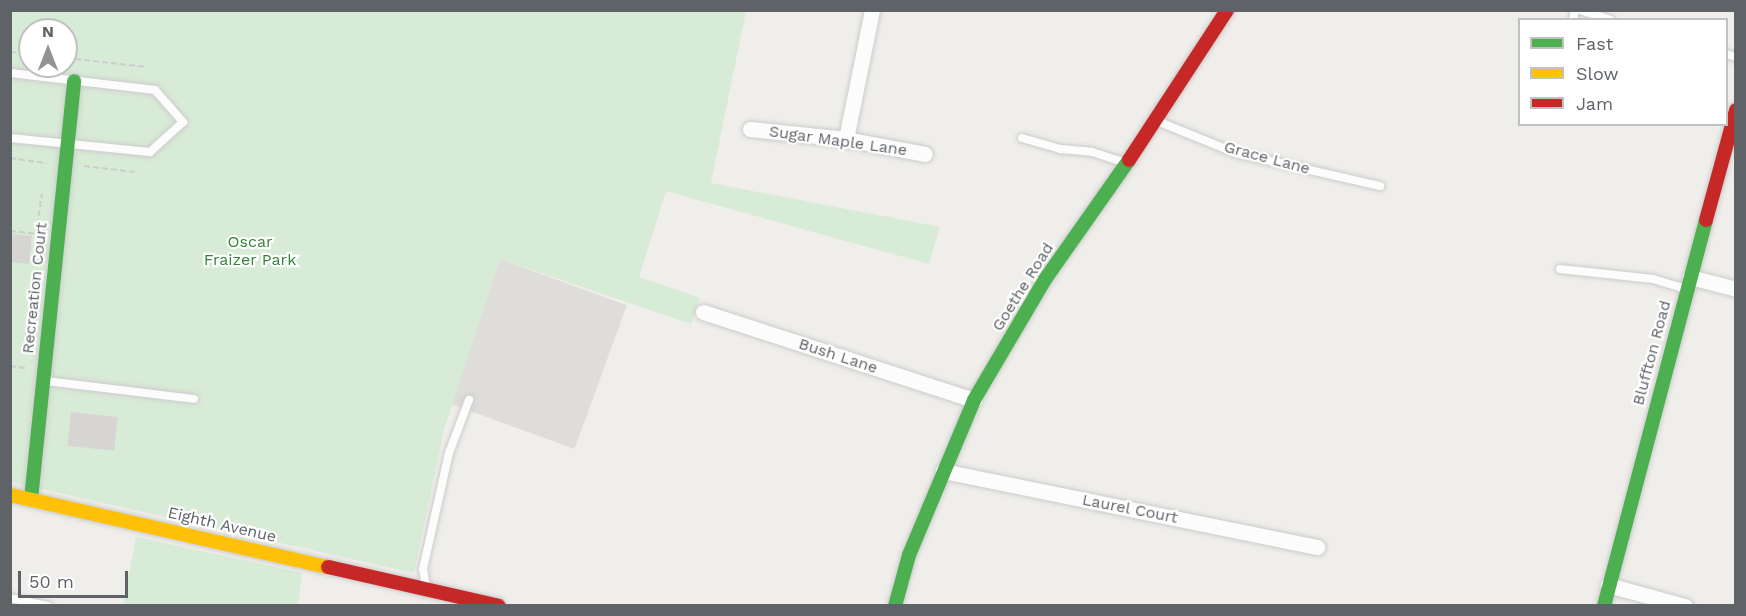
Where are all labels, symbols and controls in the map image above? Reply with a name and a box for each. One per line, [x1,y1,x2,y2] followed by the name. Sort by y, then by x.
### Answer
[18,18,78,78] north arrow
[1518,18,1728,126] legend
[42,22,54,41] text: N
[1576,33,1613,54] text: Fast
[1576,63,1619,84] text: Slow
[1576,93,1613,114] text: Jam
[768,122,908,160] street label: Sugar Maple Lane
[1222,137,1312,179] street label: Grace Lane
[19,221,51,355] street label: Recreation Court
[204,232,296,270] park label: Oscar Fraizer Park
[988,239,1058,335] street label: Goethe Road
[1629,298,1675,408] street label: Bluffton Road
[796,334,880,378] street label: Bush Lane
[1080,490,1180,528] street label: Laurel Court
[166,503,278,547] street label: Eighth Avenue
[21,559,130,597] scale bar
[29,571,74,592] text: 50 m

